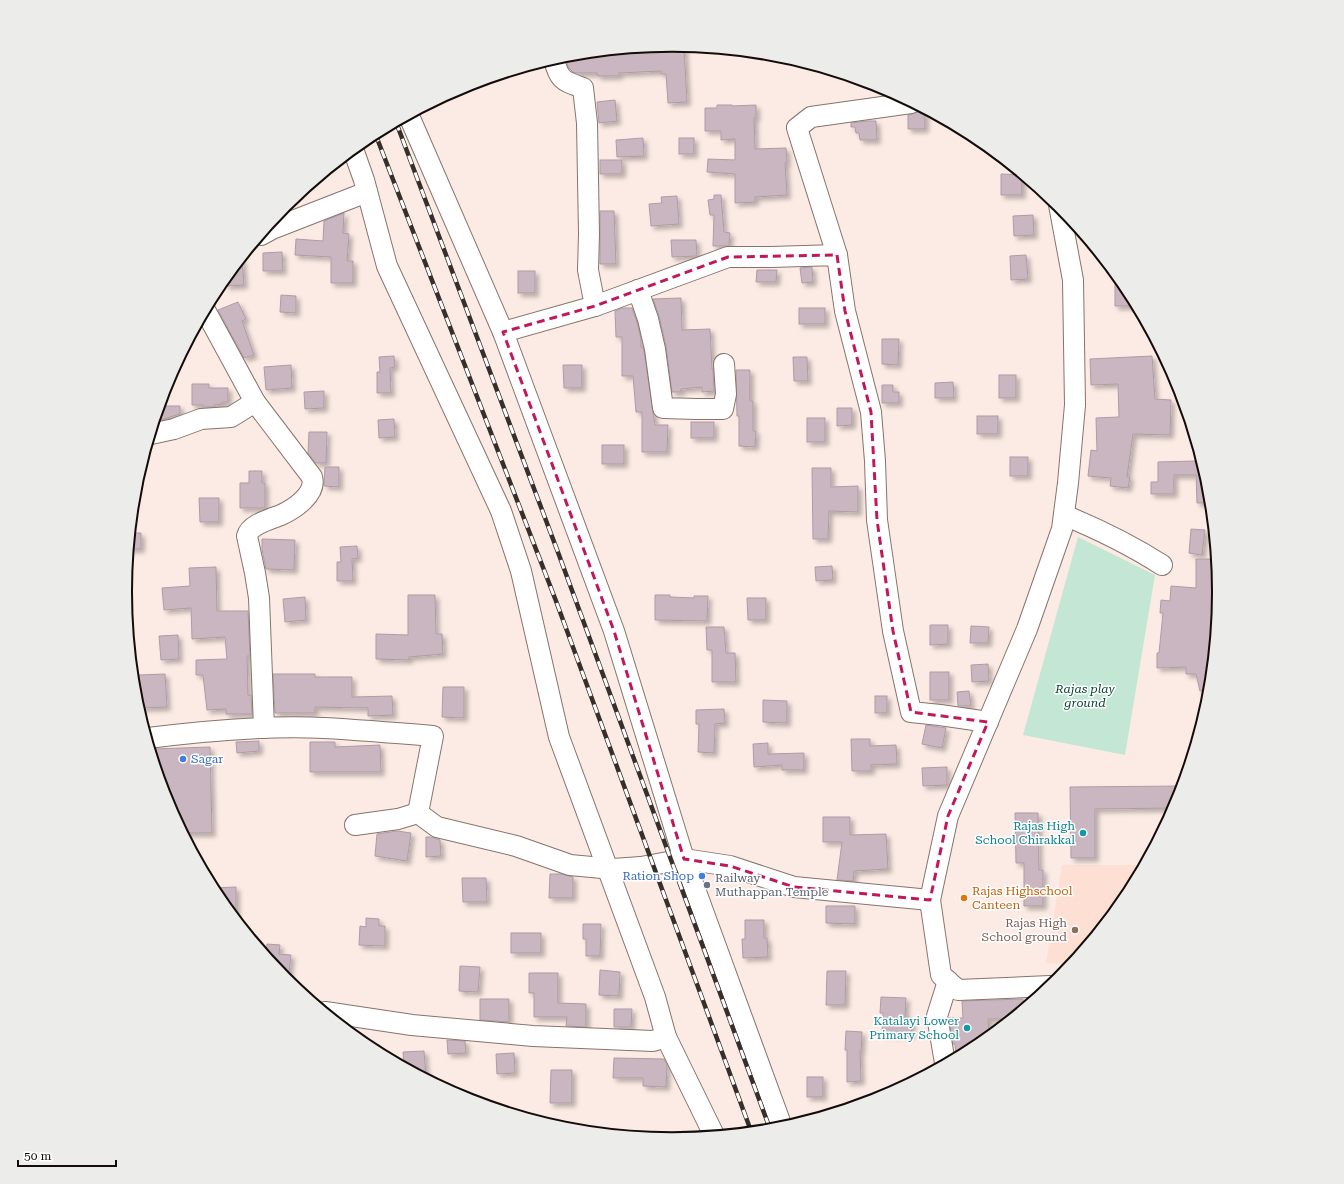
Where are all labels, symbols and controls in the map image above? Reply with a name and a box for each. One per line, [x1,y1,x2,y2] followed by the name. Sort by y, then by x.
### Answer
[1054,682,1116,710] park label: Rajas play ground
[191,752,223,766] place label: Sagar
[178,754,188,764] marker: Sagar
[975,819,1075,847] place label: Rajas High School Chirakkal
[1078,828,1088,838] marker: Rajas High School Chirakkal
[623,869,694,883] place label: Ration Shop
[697,871,707,881] marker: Ration Shop
[715,871,829,899] place label: Railway Muthappan Temple
[702,880,712,890] marker: Railway Muthappan Temple
[972,884,1073,912] place label: Rajas Highschool Canteen
[959,893,969,903] marker: Rajas Highschool Canteen
[981,916,1067,944] place label: Rajas High School ground
[1070,925,1080,935] marker: Rajas High School ground
[869,1014,959,1042] place label: Katalayi Lower Primary School
[962,1023,972,1033] marker: Katalayi Lower Primary School
[18,1142,116,1168] scale bar
[24,1149,51,1163] text: 50 m

